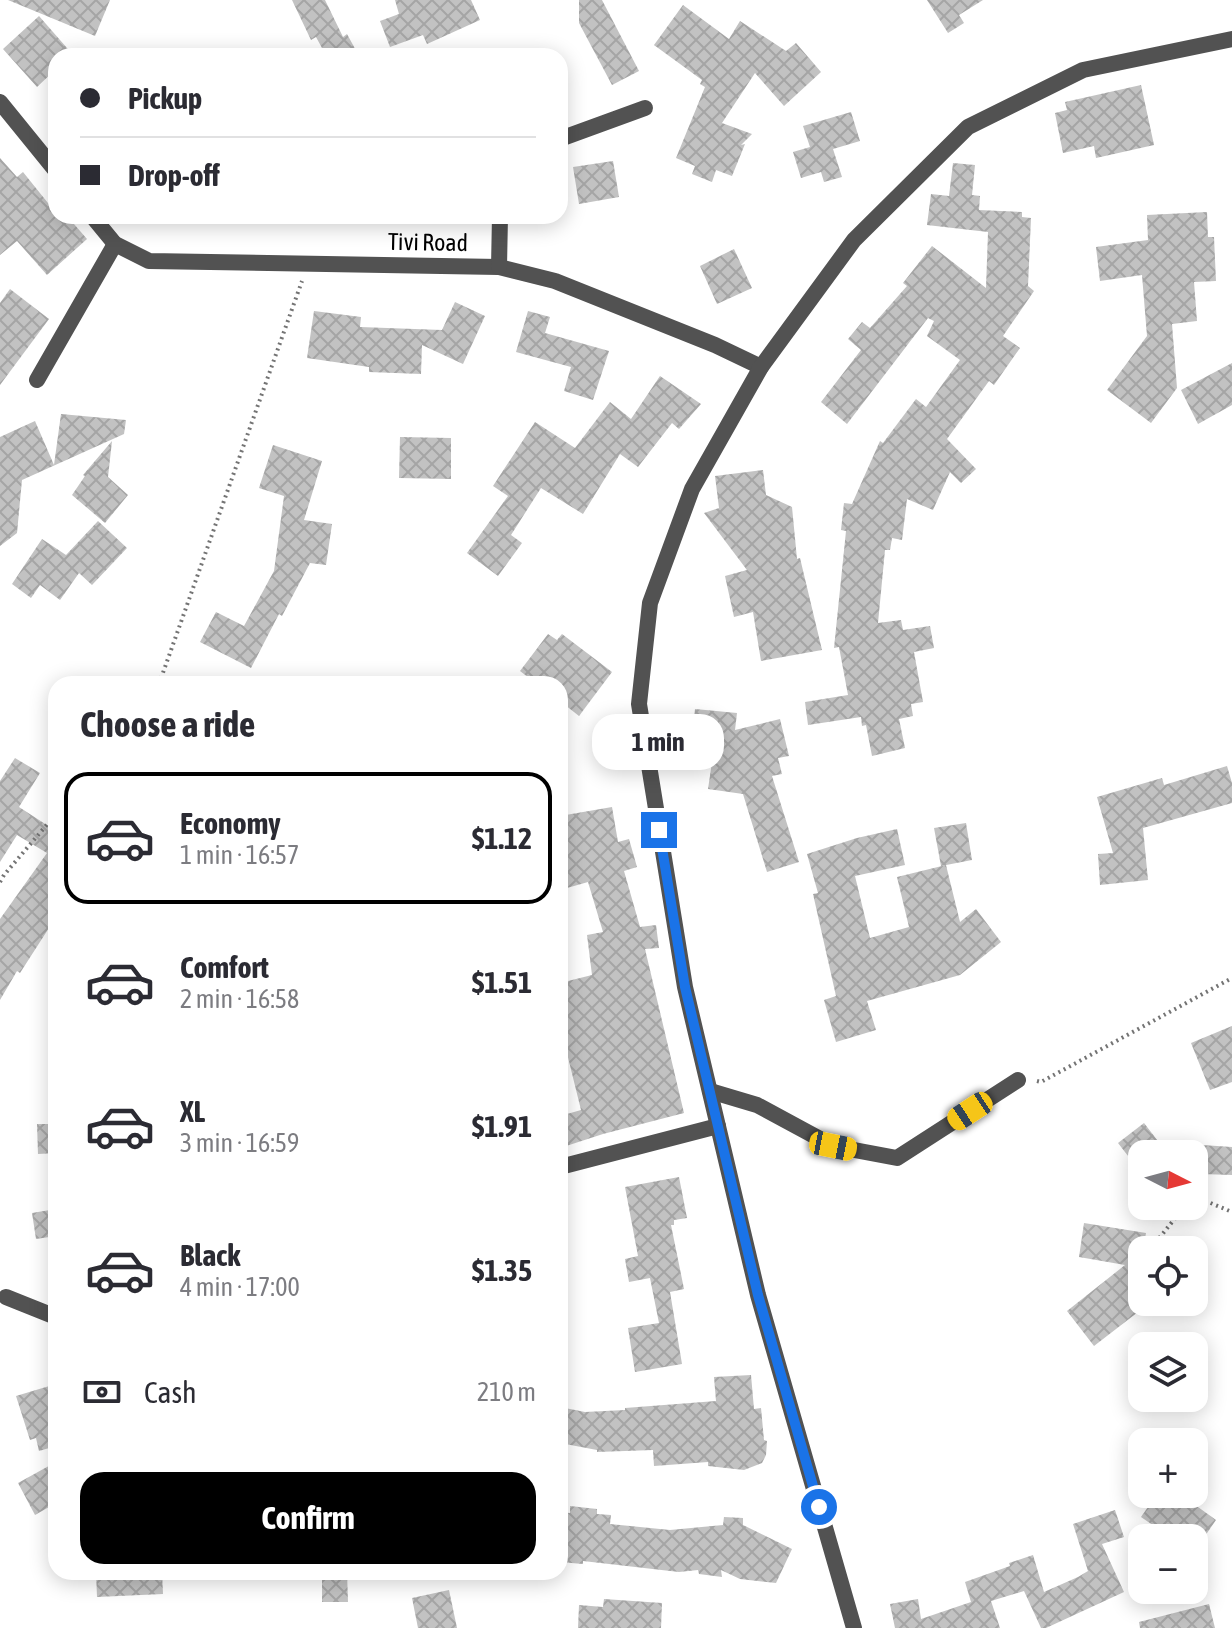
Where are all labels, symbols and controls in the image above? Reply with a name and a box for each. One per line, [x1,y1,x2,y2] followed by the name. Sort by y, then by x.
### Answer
[128,81,202,115] text: Pickup
[128,158,220,192] text: Drop-off
[388,228,468,256] street label: Tivi Road
[80,703,255,745] text: Choose a ride
[593,714,725,770] callout: 1 min
[631,727,685,757] text: 1 min
[84,802,156,874] icon: car
[180,806,281,840] text: Economy
[641,812,677,848] route end
[472,821,532,855] text: $1.12
[180,840,299,870] text: 1 min · 16:57
[84,946,156,1018] icon: car
[180,950,269,984] text: Comfort
[472,965,532,999] text: $1.51
[180,984,299,1014] text: 2 min · 16:58
[943,1088,997,1134] car
[84,1090,156,1162] icon: car
[180,1094,205,1128] text: XL
[472,1109,532,1143] text: $1.91
[180,1128,299,1158] text: 3 min · 16:59
[807,1130,859,1162] car
[1128,1140,1208,1220] north arrow
[1128,1140,1208,1604] map controls
[84,1234,156,1306] icon: car
[1128,1236,1208,1316] button: locate
[180,1238,240,1272] text: Black
[472,1253,532,1287] text: $1.35
[180,1272,300,1302] text: 4 min · 17:00
[1128,1332,1208,1412] button: layers
[80,1370,124,1414] icon: cash
[144,1375,197,1409] text: Cash
[477,1377,536,1407] text: 210 m
[1128,1428,1208,1508] button: +
[80,1472,536,1564] button: Confirm
[801,1489,837,1525] route start
[1128,1524,1208,1604] button: −

